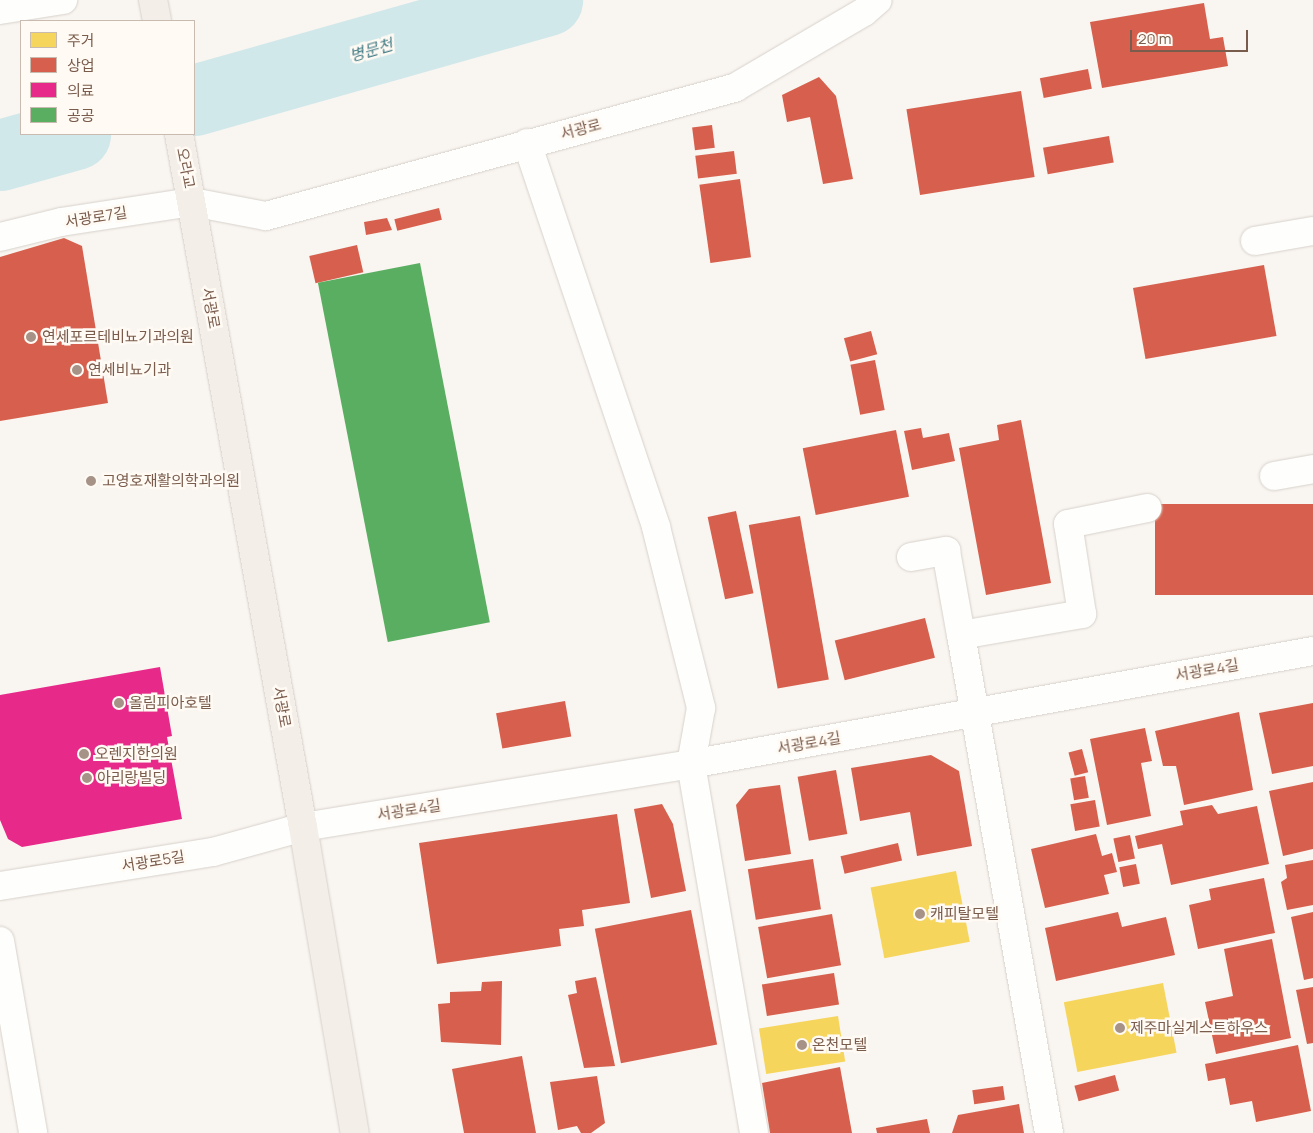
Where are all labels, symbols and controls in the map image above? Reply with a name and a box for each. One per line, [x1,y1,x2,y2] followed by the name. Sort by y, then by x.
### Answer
[20,20,195,135] legend
[1133,20,1250,52] scale bar
[1138,28,1171,49] text: 20 m
[67,30,95,51] text: 주거
[347,35,395,65] water label: 병문천
[67,55,95,76] text: 상업
[67,80,95,101] text: 의료
[67,105,95,126] text: 공공
[559,115,603,143] street label: 서광로
[173,146,199,190] street label: 오라교
[64,203,128,231] street label: 서광로7길
[199,286,223,330] street label: 서광로
[42,328,194,346] place label: 연세포르테비뇨기과의원
[24,330,38,344] marker: 연세포르테비뇨기과의원
[88,361,171,379] place label: 연세비뇨기과
[70,363,84,377] marker: 연세비뇨기과
[102,472,240,490] place label: 고영호재활의학과의원
[84,474,98,488] marker: 고영호재활의학과의원
[1174,656,1240,684] street label: 서광로4길
[270,685,294,729] street label: 서광로
[129,694,212,712] place label: 올림피아호텔
[113,697,125,709] marker: 올림피아호텔
[776,729,842,757] street label: 서광로4길
[95,745,178,763] place label: 오렌지한의원
[77,747,91,761] marker: 오렌지한의원
[97,769,166,787] place label: 아리랑빌딩
[81,772,93,784] marker: 아리랑빌딩
[376,796,442,824] street label: 서광로4길
[120,847,186,875] street label: 서광로5길
[930,905,999,923] place label: 캐피탈모텔
[914,908,926,920] marker: 캐피탈모텔
[1130,1019,1268,1037] place label: 제주마실게스트하우스
[1114,1022,1126,1034] marker: 제주마실게스트하우스
[812,1036,867,1054] place label: 온천모텔
[796,1039,808,1051] marker: 온천모텔

